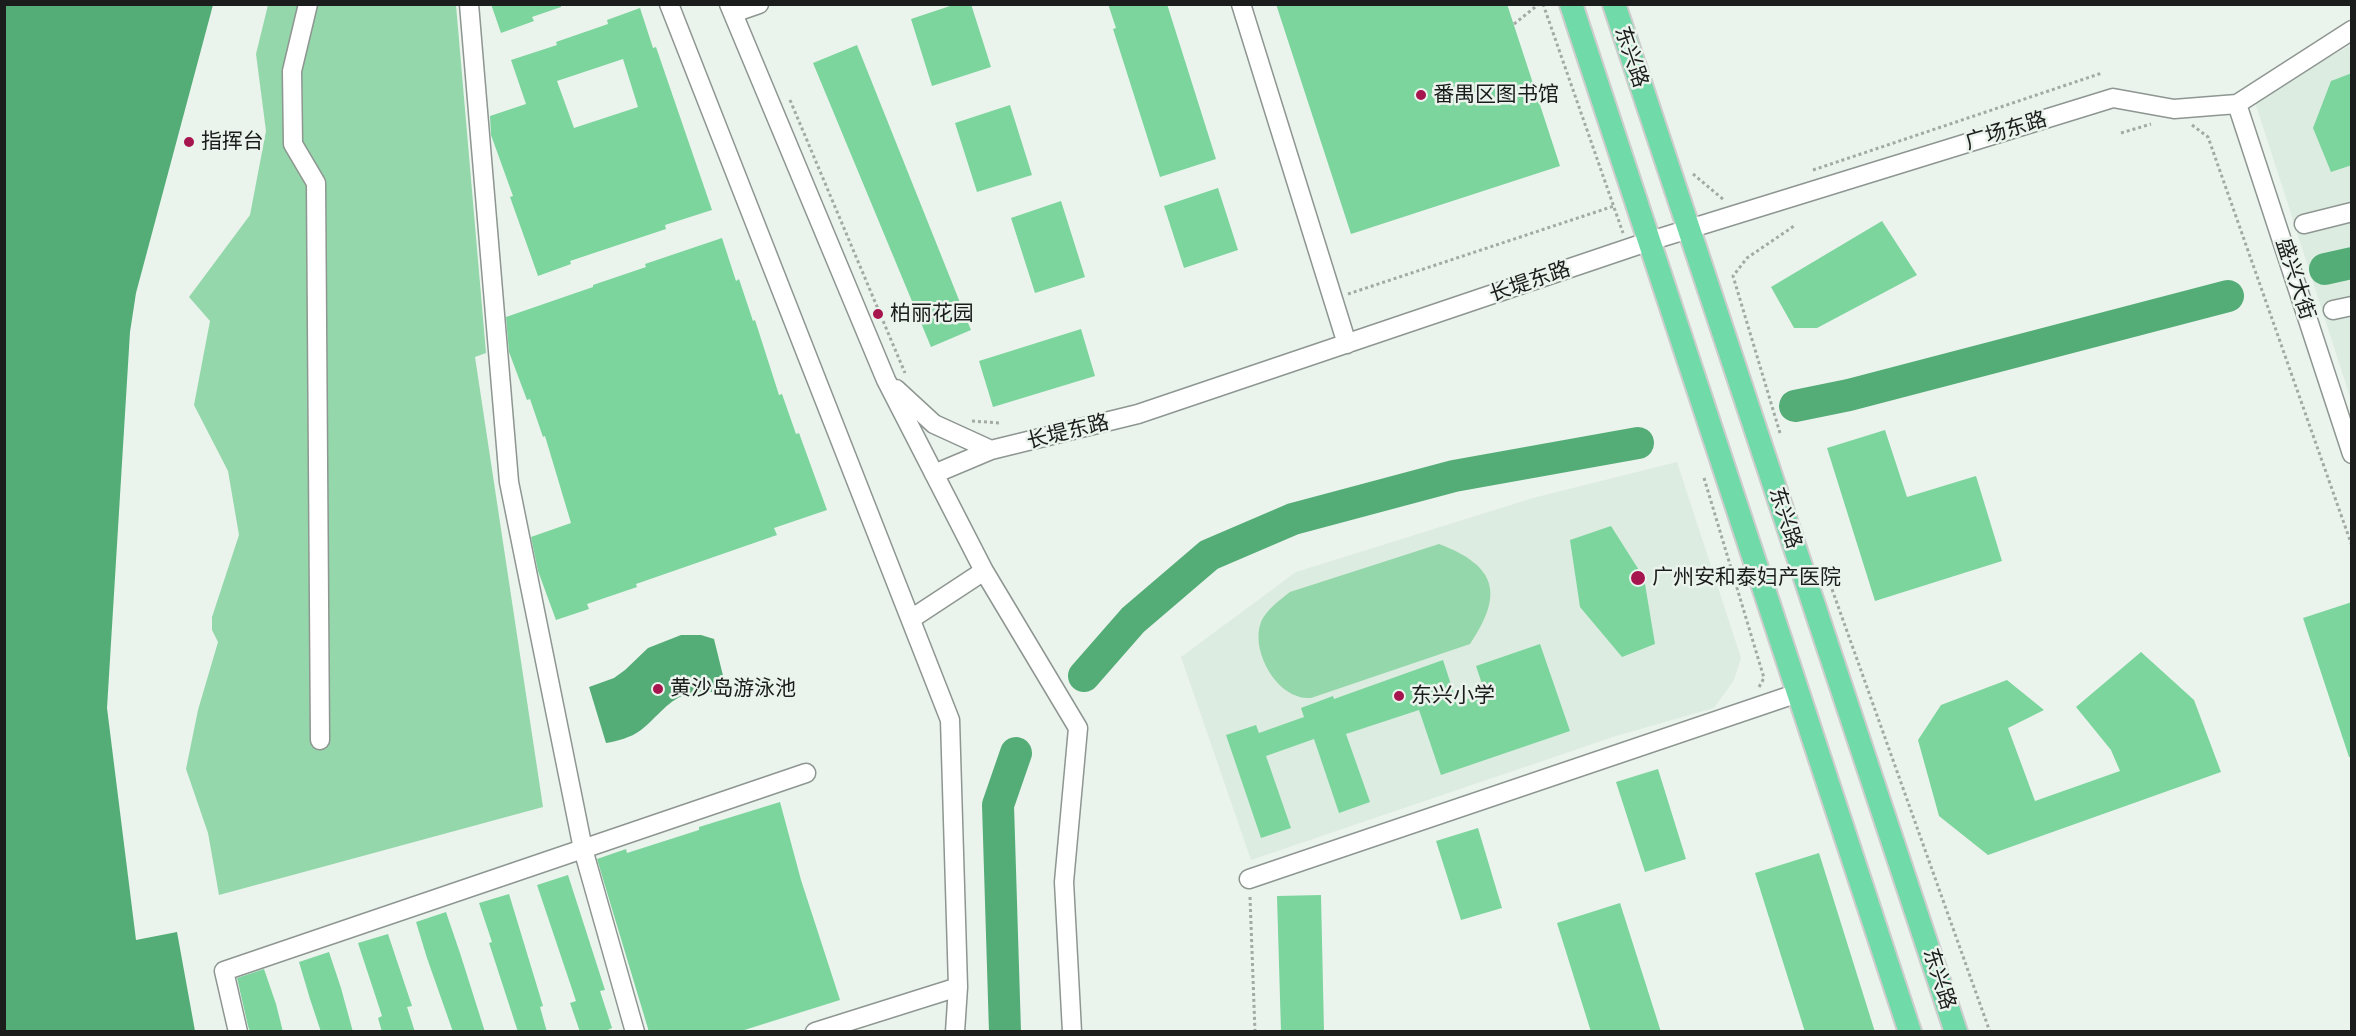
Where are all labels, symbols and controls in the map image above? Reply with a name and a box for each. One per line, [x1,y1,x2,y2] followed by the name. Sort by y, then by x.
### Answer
[1609,23,1653,91] street label: 东兴路
[1433,82,1559,108] place label: 番禺区图书馆
[1414,88,1428,102] marker: 番禺区图书馆
[1962,107,2050,155] street label: 广场东路
[201,129,264,155] place label: 指挥台
[182,135,196,149] marker: 指挥台
[2270,235,2320,323] street label: 盛兴大街
[1486,256,1574,308] street label: 长堤东路
[890,301,974,327] place label: 柏丽花园
[871,307,885,321] marker: 柏丽花园
[1024,410,1112,454] street label: 长堤东路
[1763,484,1807,552] street label: 东兴路
[1652,565,1841,591] place label: 广州安和泰妇产医院
[1629,569,1647,587] marker: 广州安和泰妇产医院
[670,676,796,702] place label: 黄沙岛游泳池
[651,682,665,696] marker: 黄沙岛游泳池
[1411,683,1495,709] place label: 东兴小学
[1392,689,1406,703] marker: 东兴小学
[1917,945,1961,1013] street label: 东兴路

